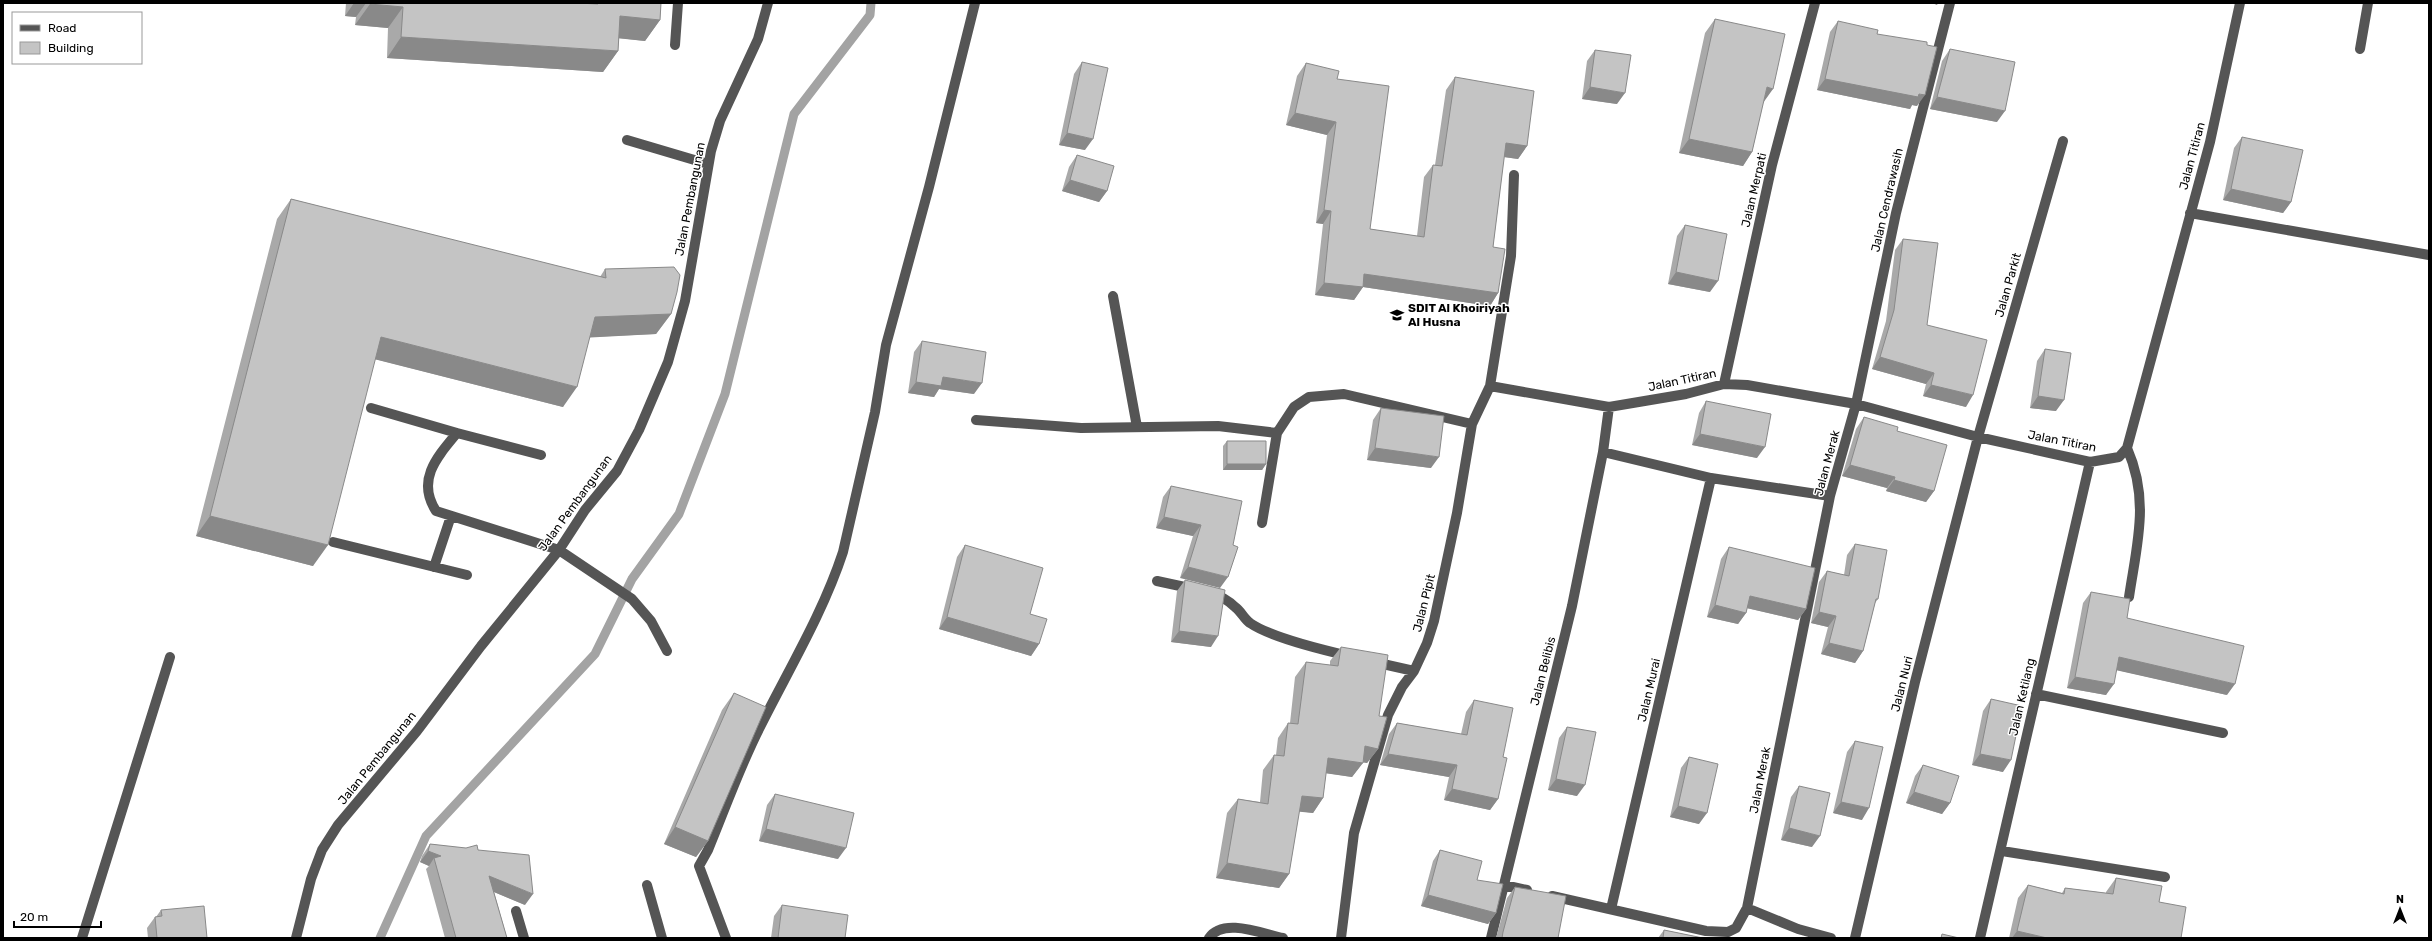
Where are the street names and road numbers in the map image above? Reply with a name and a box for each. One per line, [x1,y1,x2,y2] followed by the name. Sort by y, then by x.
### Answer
[2176,121,2208,191] street label: Jalan Titiran
[672,141,708,257] street label: Jalan Pembangunan
[1868,147,1906,253] street label: Jalan Cendrawasih
[1739,151,1769,229] street label: Jalan Merpati
[1992,251,2024,319] street label: Jalan Parkit
[1647,366,1717,394] street label: Jalan Titiran
[1812,428,1843,497] street label: Jalan Merak
[2027,428,2097,454] street label: Jalan Titiran
[535,452,615,554] street label: Jalan Pembangunan
[1410,572,1438,633] street label: Jalan Pipit
[1528,635,1558,707] street label: Jalan Belibis
[1888,655,1916,713] street label: Jalan Nuri
[1635,657,1663,723] street label: Jalan Murai
[2006,657,2038,737] street label: Jalan Ketilang
[335,709,419,807] street label: Jalan Pembangunan
[1747,745,1773,814] street label: Jalan Merak

